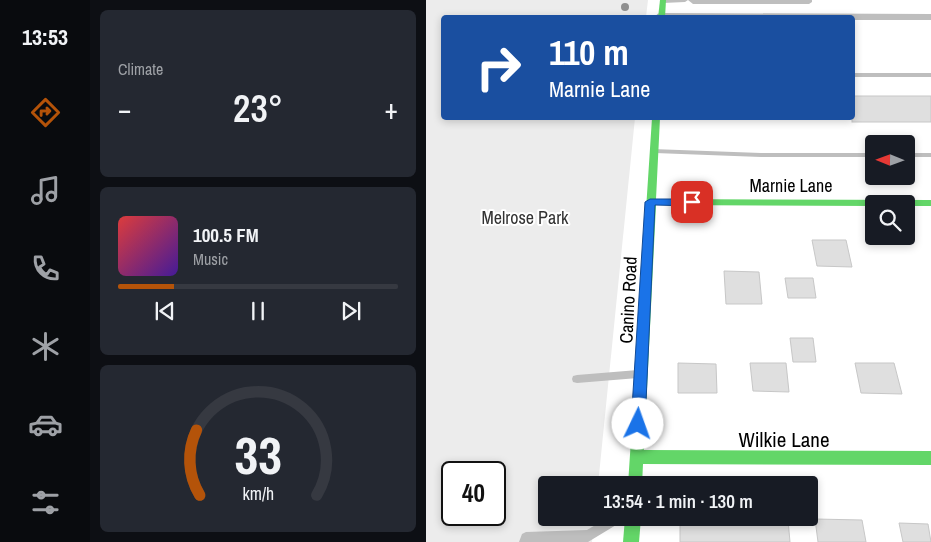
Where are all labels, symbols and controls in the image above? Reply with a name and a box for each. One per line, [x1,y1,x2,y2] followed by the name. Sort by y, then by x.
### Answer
[22,22,68,52] text: 13:53
[549,29,629,76] text: 110 m
[466,35,531,100] icon: right
[118,58,163,80] text: Climate
[549,74,650,104] text: Marnie Lane
[233,83,283,134] text: 23°
[118,90,131,128] text: −
[385,90,398,128] text: +
[28,95,63,130] icon: directions
[865,135,915,185] north arrow
[865,135,915,245] map controls
[28,173,63,208] icon: music
[750,173,832,198] street label: Marnie Lane
[671,181,713,223] pin
[678,188,706,216] icon: arrive
[865,195,915,245] button: search
[482,205,569,230] park label: Melrose Park
[193,222,259,248] text: 100.5 FM
[193,248,228,270] text: Music
[28,251,63,286] icon: phone
[613,256,643,344] street label: Canino Road
[151,297,179,325] icon: previous
[244,297,272,325] icon: pause
[337,297,365,325] icon: next
[28,329,63,364] icon: climate
[611,397,663,449] position arrow
[28,407,63,442] icon: car
[234,420,282,490] text: 33
[739,425,829,454] street label: Wilkie Lane
[441,461,506,526] speed limit sign: 40
[242,482,274,506] text: km/h
[28,485,63,520] icon: filters
[603,488,753,514] text: 13:54 · 1 min · 130 m

